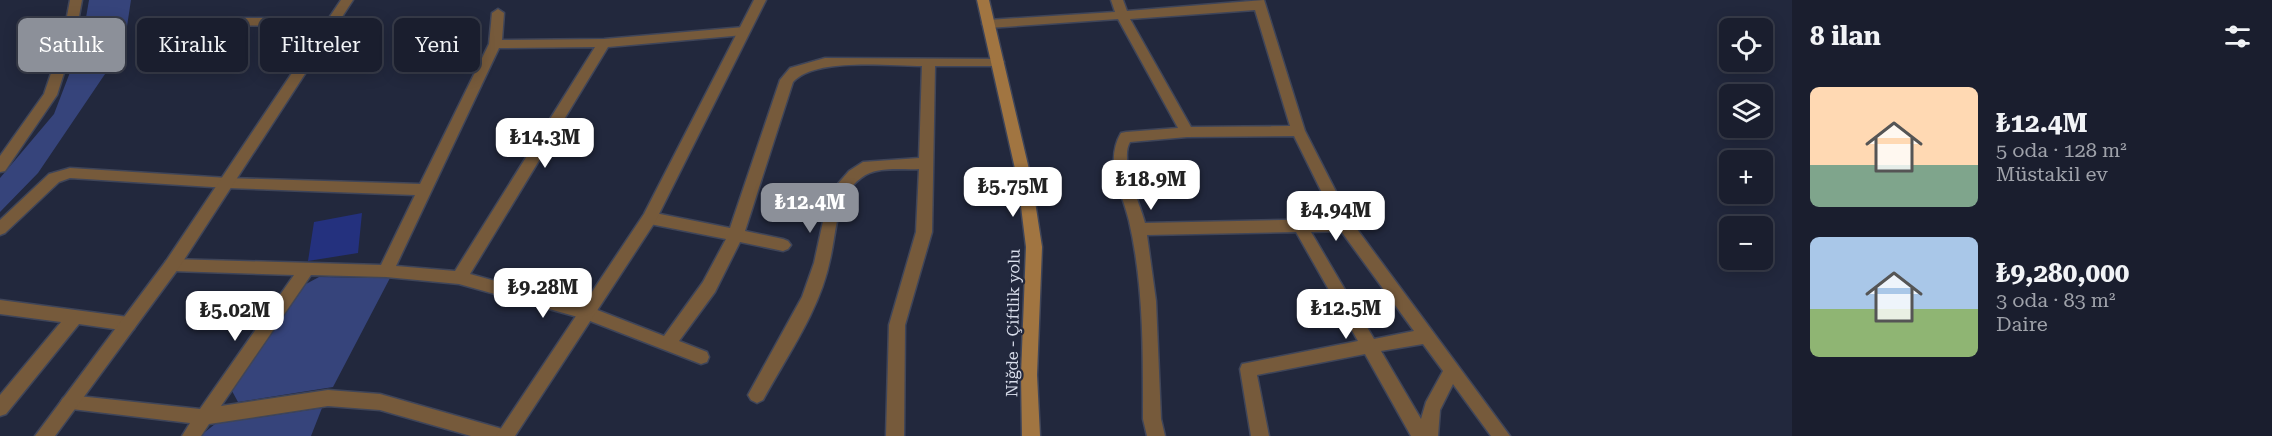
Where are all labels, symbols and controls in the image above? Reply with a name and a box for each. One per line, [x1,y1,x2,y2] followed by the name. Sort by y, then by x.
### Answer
[18,18,125,72] chip: Satılık
[137,18,248,72] chip: Kiralık
[260,18,382,72] chip: Filtreler
[394,18,480,72] chip: Yeni
[1719,18,1773,270] map controls
[1719,18,1773,72] button: locate
[2221,20,2254,53] icon: filters
[1810,21,1881,51] text: 8 ilan
[1719,84,1773,138] button: layers
[1996,108,2088,138] text: ₺12.4M
[1858,111,1930,183] icon: home
[496,118,594,169] pin: ₺14.3M
[510,125,580,149] text: ₺14.3M
[1996,138,2127,162] text: 5 oda · 128 m²
[1719,150,1773,204] button: +
[1102,160,1200,211] pin: ₺18.9M
[1996,162,2108,186] text: Müstakil ev
[964,167,1062,218] pin: ₺5.75M
[1116,167,1186,191] text: ₺18.9M
[978,174,1048,198] text: ₺5.75M
[761,183,859,234] pin: ₺12.4M
[775,190,845,214] text: ₺12.4M
[1287,191,1385,242] pin: ₺4.94M
[1301,198,1371,222] text: ₺4.94M
[1719,216,1773,270] button: −
[1002,249,1024,397] street label: Niğde - Çiftlik yolu
[1996,258,2129,288] text: ₺9,280,000
[1858,261,1930,333] icon: home
[494,268,592,319] pin: ₺9.28M
[508,275,578,299] text: ₺9.28M
[1996,288,2116,312] text: 3 oda · 83 m²
[1297,289,1395,340] pin: ₺12.5M
[186,291,284,342] pin: ₺5.02M
[1311,296,1381,320] text: ₺12.5M
[200,298,270,322] text: ₺5.02M
[1996,312,2048,336] text: Daire

